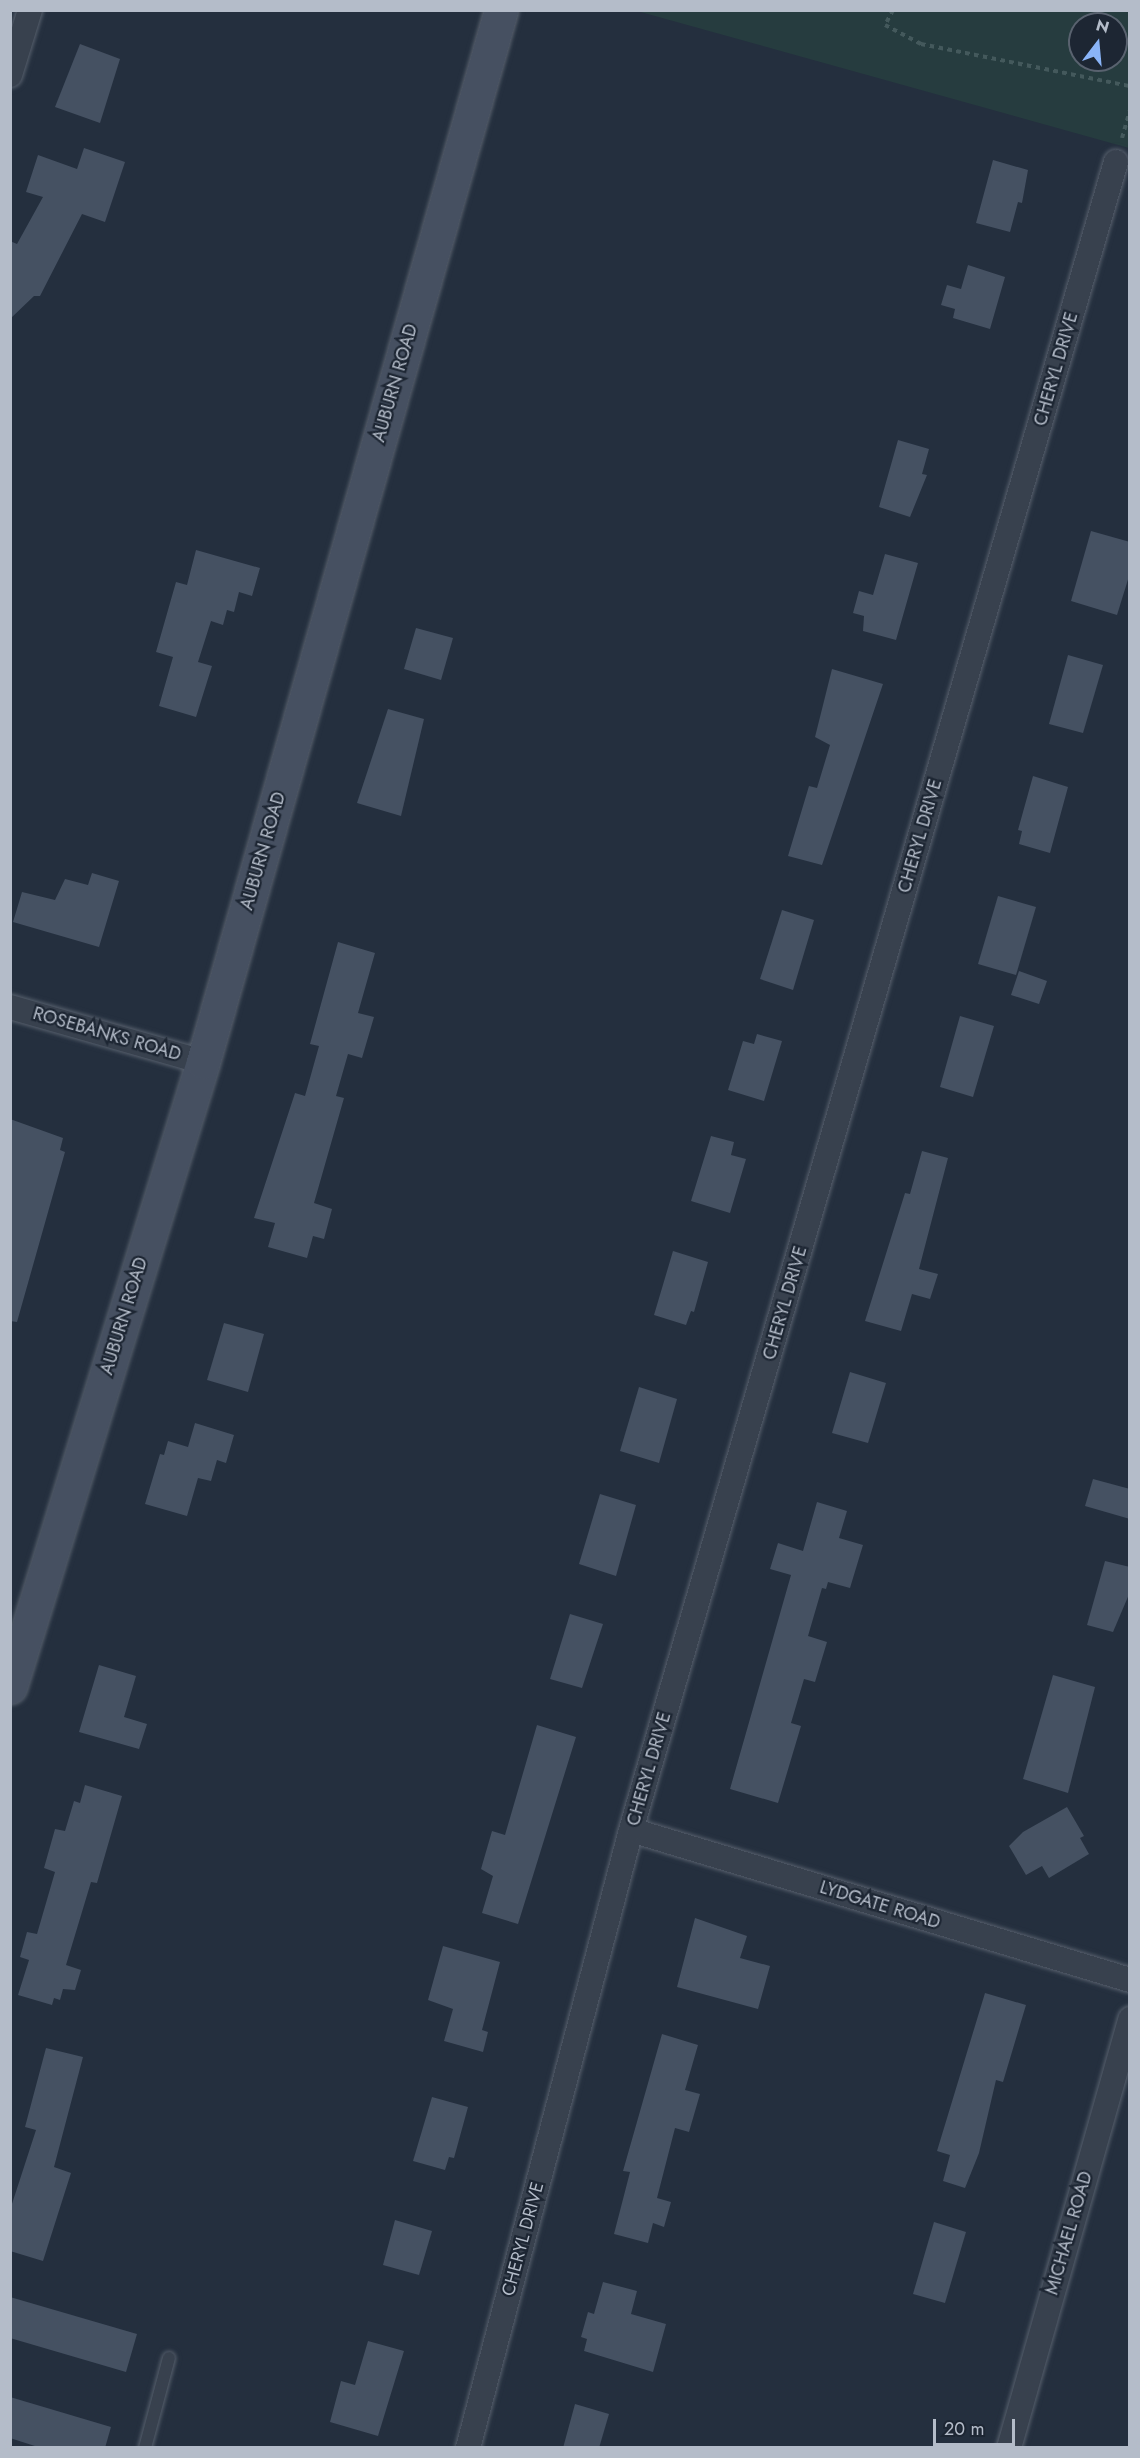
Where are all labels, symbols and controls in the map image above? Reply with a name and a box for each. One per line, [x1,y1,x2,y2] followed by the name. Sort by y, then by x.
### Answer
[1068,12,1128,72] north arrow
[1093,13,1112,39] text: N
[1029,310,1083,428] street label: CHERYL DRIVE
[368,321,422,445] street label: AUBURN ROAD
[893,777,947,895] street label: CHERYL DRIVE
[236,789,290,913] street label: AUBURN ROAD
[30,1003,184,1065] street label: ROSEBANKS ROAD
[758,1244,812,1362] street label: CHERYL DRIVE
[96,1255,152,1377] street label: AUBURN ROAD
[622,1710,676,1828] street label: CHERYL DRIVE
[817,1876,943,1934] street label: LYDGATE ROAD
[1041,2169,1097,2297] street label: MICHAEL ROAD
[497,2180,549,2298] street label: CHERYL DRIVE
[936,2407,1018,2445] scale bar
[944,2416,984,2442] text: 20 m

